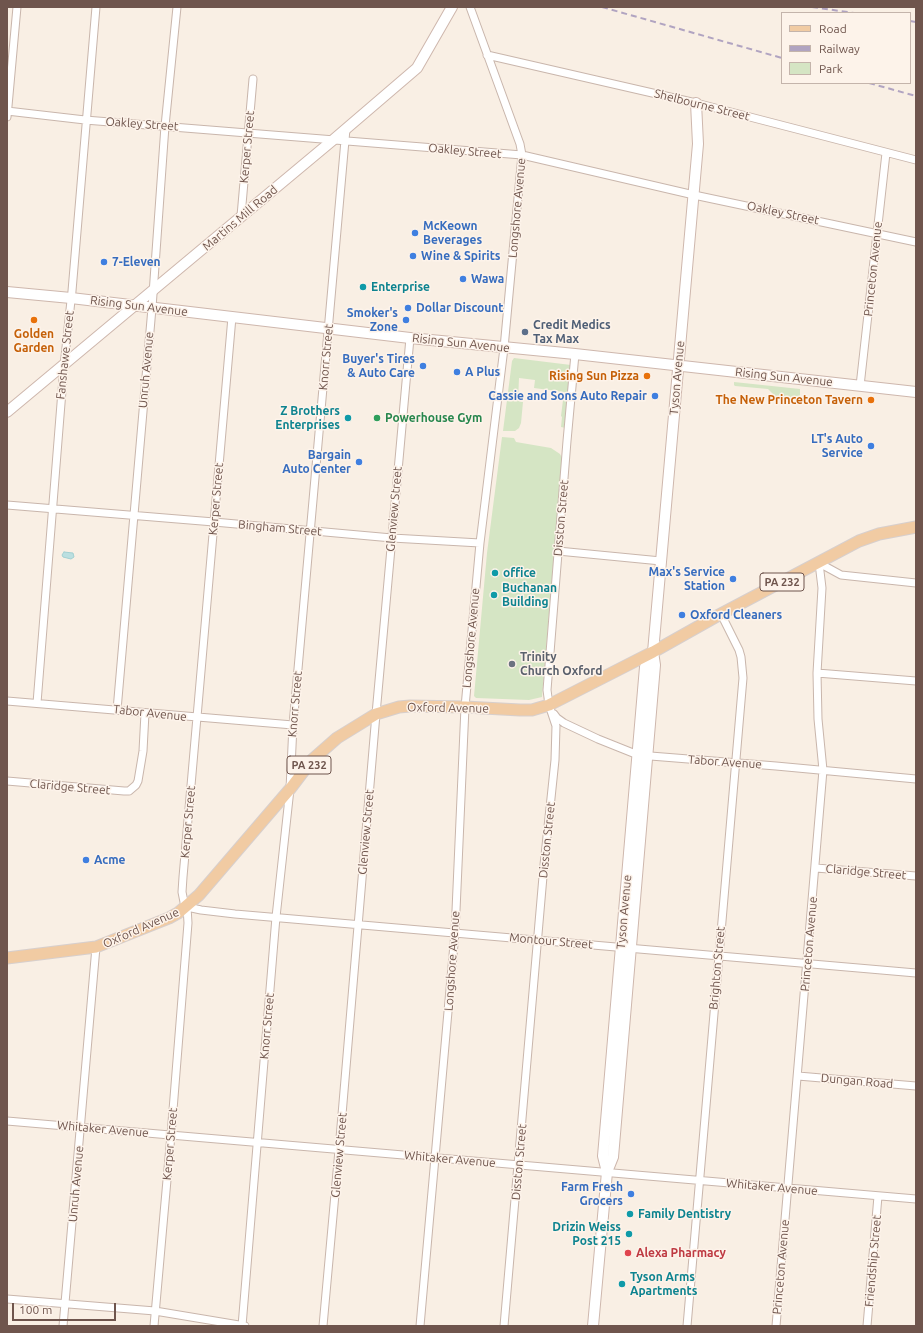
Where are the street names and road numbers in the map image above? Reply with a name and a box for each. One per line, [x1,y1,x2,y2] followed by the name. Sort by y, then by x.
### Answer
[653,86,751,124] street label: Shelbourne Street
[237,110,257,184] street label: Kerper Street
[105,114,179,134] street label: Oakley Street
[428,141,502,161] street label: Oakley Street
[505,157,529,259] street label: Longshore Avenue
[200,182,280,254] street label: Martins Mill Road
[746,198,820,228] street label: Oakley Street
[861,221,885,317] street label: Princeton Avenue
[89,293,189,319] street label: Rising Sun Avenue
[53,310,77,400] street label: Fanshawe Street
[316,323,336,391] street label: Knorr Street
[135,331,157,409] street label: Unruh Avenue
[411,331,511,355] street label: Rising Sun Avenue
[667,340,687,416] street label: Tyson Avenue
[734,365,834,389] street label: Rising Sun Avenue
[206,462,226,536] street label: Kerper Street
[383,466,405,552] street label: Glenview Street
[550,479,572,557] street label: Disston Street
[238,517,322,539] street label: Bingham Street
[760,573,804,591] road number: PA 232
[459,587,483,689] street label: Longshore Avenue
[285,670,305,738] street label: Knorr Street
[407,700,489,716] street label: Oxford Avenue
[112,702,188,724] street label: Tabor Avenue
[688,752,762,772] street label: Tabor Avenue
[287,756,331,774] road number: PA 232
[29,776,111,798] street label: Claridge Street
[178,785,198,859] street label: Kerper Street
[355,789,377,875] street label: Glenview Street
[536,801,558,879] street label: Disston Street
[825,861,907,883] street label: Claridge Street
[614,874,634,950] street label: Tyson Avenue
[798,896,820,992] street label: Princeton Avenue
[101,905,181,951] street label: Oxford Avenue
[441,910,463,1012] street label: Longshore Avenue
[706,926,728,1010] street label: Brighton Street
[509,930,593,952] street label: Montour Street
[257,992,277,1060] street label: Knorr Street
[820,1071,894,1091] street label: Dungan Road
[160,1107,180,1181] street label: Kerper Street
[328,1112,350,1198] street label: Glenview Street
[57,1118,149,1140] street label: Whitaker Avenue
[508,1123,530,1201] street label: Disston Street
[65,1145,87,1223] street label: Unruh Avenue
[404,1148,496,1170] street label: Whitaker Avenue
[726,1176,818,1198] street label: Whitaker Avenue
[862,1214,884,1308] street label: Friendship Street
[770,1219,792,1315] street label: Princeton Avenue

